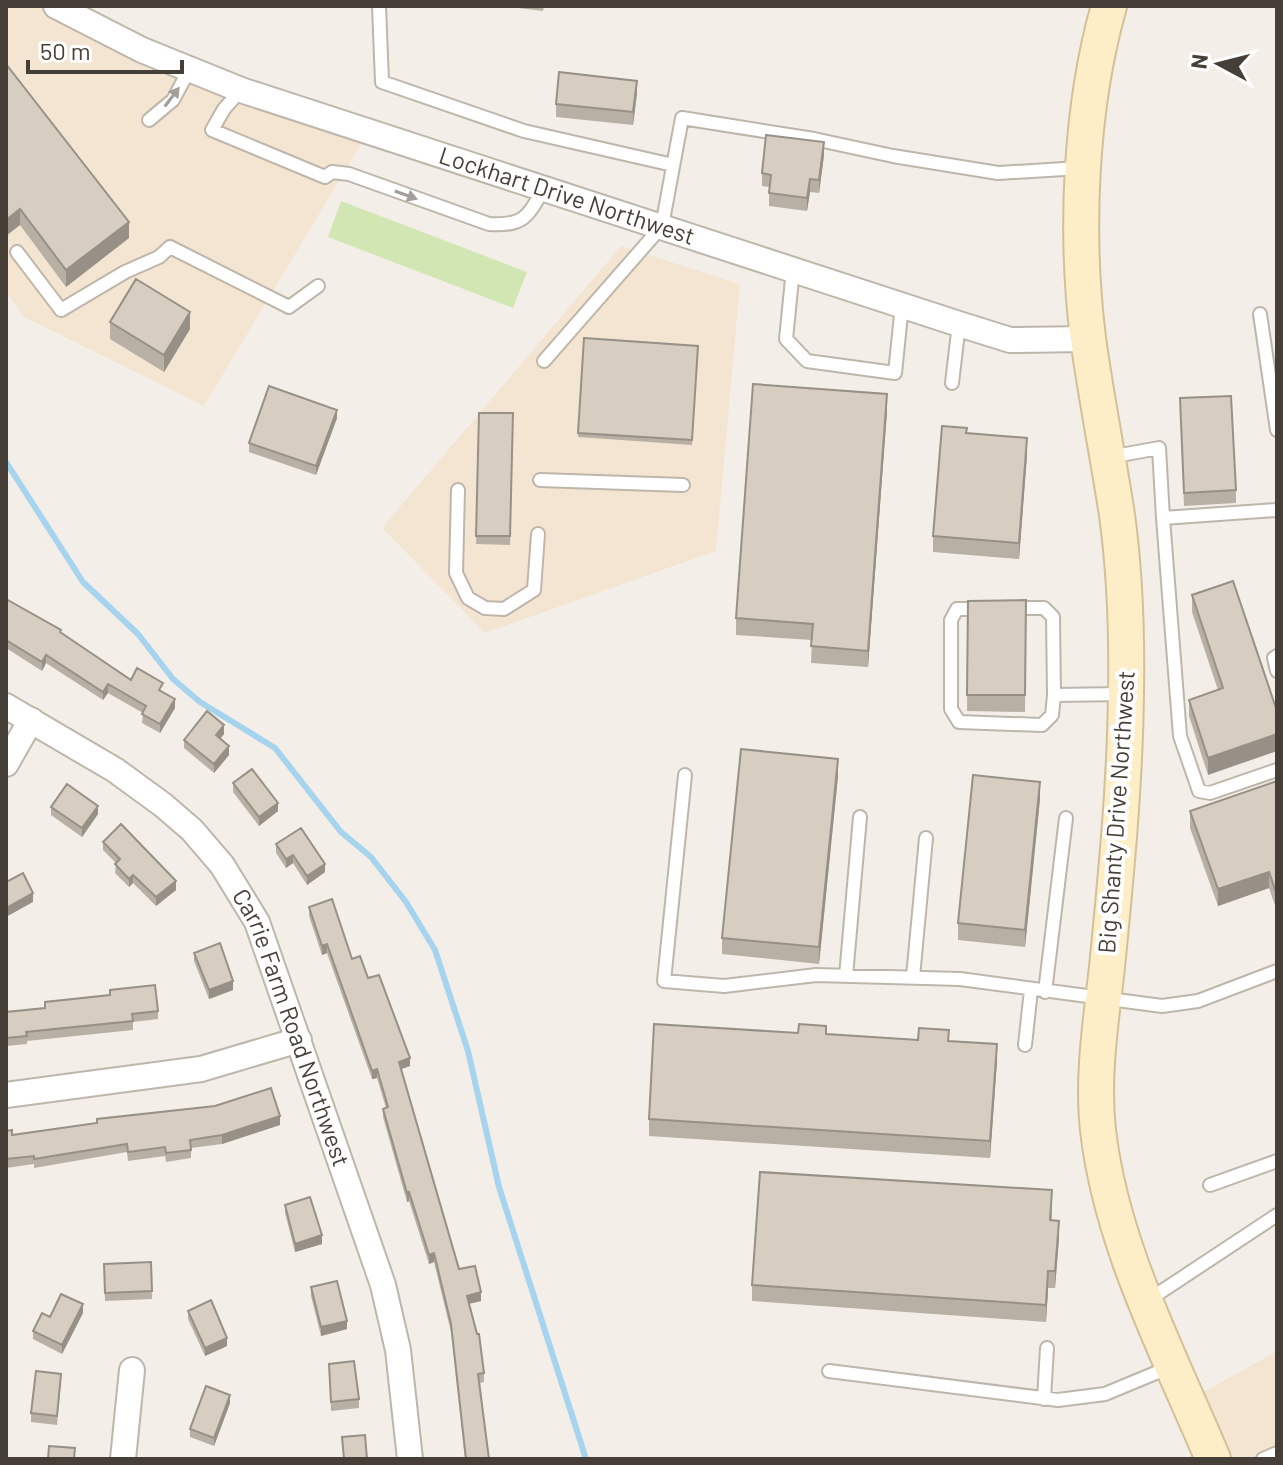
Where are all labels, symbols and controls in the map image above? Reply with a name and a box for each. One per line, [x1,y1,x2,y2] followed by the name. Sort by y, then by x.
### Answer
[28,24,182,74] scale bar
[1179,24,1259,104] north arrow
[40,36,91,65] text: 50 m
[1184,53,1212,70] text: N
[163,87,179,107] one-way arrow
[436,140,699,250] street label: Lockhart Drive Northwest
[395,189,419,201] one-way arrow
[1091,670,1140,954] street label: Big Shanty Drive Northwest
[227,883,357,1170] street label: Carrie Farm Road Northwest

